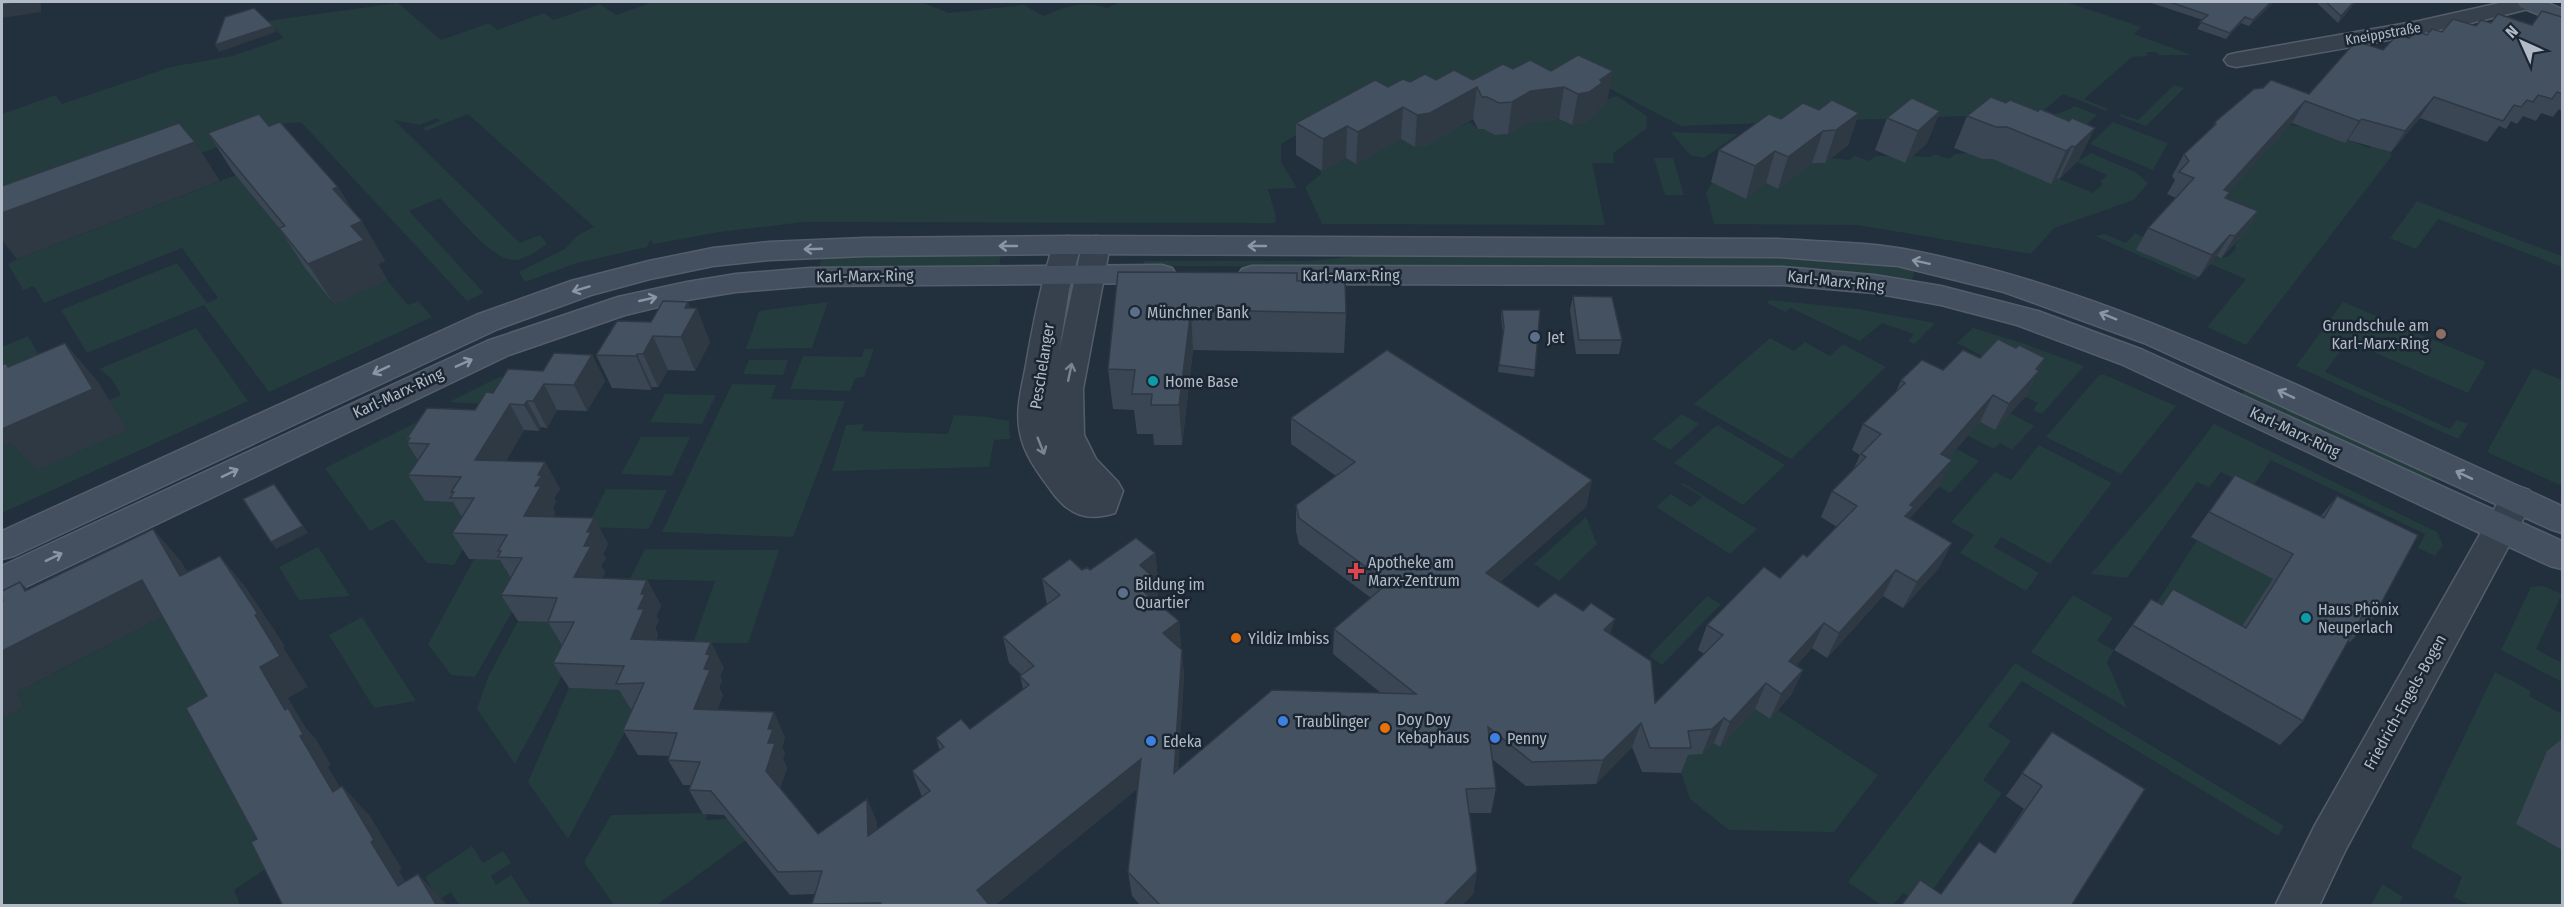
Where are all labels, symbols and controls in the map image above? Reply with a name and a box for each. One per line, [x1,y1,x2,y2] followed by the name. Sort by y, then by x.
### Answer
[2492,12,2552,72] north arrow
[2344,19,2422,49] street label: Kneippstraße
[2502,22,2522,42] text: N
[999,240,1019,252] one-way arrow
[1248,240,1268,252] one-way arrow
[804,244,824,255] one-way arrow
[1911,255,1930,267] one-way arrow
[816,266,914,286] street label: Karl-Marx-Ring
[1302,266,1400,285] street label: Karl-Marx-Ring
[1786,266,1886,296] street label: Karl-Marx-Ring
[571,284,590,295] one-way arrow
[638,293,657,305] one-way arrow
[1147,303,1249,322] place label: Münchner Bank
[1128,305,1142,319] marker: Münchner Bank
[2099,309,2117,320] one-way arrow
[2322,316,2429,353] place label: Grundschule am Karl-Marx-Ring
[1026,321,1058,410] street label: Peschelanger
[2434,327,2448,341] marker: Grundschule am Karl-Marx-Ring
[1547,328,1565,347] place label: Jet
[1528,330,1542,344] marker: Jet
[454,357,472,368] one-way arrow
[1065,363,1076,382] one-way arrow
[350,364,447,422] street label: Karl-Marx-Ring
[372,365,390,377] one-way arrow
[1165,372,1238,391] place label: Home Base
[1146,374,1160,388] marker: Home Base
[2278,388,2296,399] one-way arrow
[2247,403,2344,461] street label: Karl-Marx-Ring
[1036,436,1047,455] one-way arrow
[221,466,239,478] one-way arrow
[2455,469,2473,480] one-way arrow
[45,550,63,562] one-way arrow
[1368,553,1460,590] place label: Apotheke am Marx-Zentrum
[1349,564,1363,578] marker: Apotheke am Marx-Zentrum
[1135,575,1205,612] place label: Bildung im Quartier
[1116,586,1130,600] marker: Bildung im Quartier
[2318,600,2399,637] place label: Haus Phönix Neuperlach
[2299,611,2313,625] marker: Haus Phönix Neuperlach
[1248,629,1330,648] place label: Yildiz Imbiss
[1229,631,1243,645] marker: Yildiz Imbiss
[2360,631,2450,773] street label: Friedrich-Engels-Bogen
[1397,710,1470,747] place label: Doy Doy Kebaphaus
[1295,712,1370,731] place label: Traublinger
[1276,714,1290,728] marker: Traublinger
[1378,721,1392,735] marker: Doy Doy Kebaphaus
[1507,729,1548,748] place label: Penny
[1488,731,1502,745] marker: Penny
[1163,732,1202,751] place label: Edeka
[1144,734,1158,748] marker: Edeka

